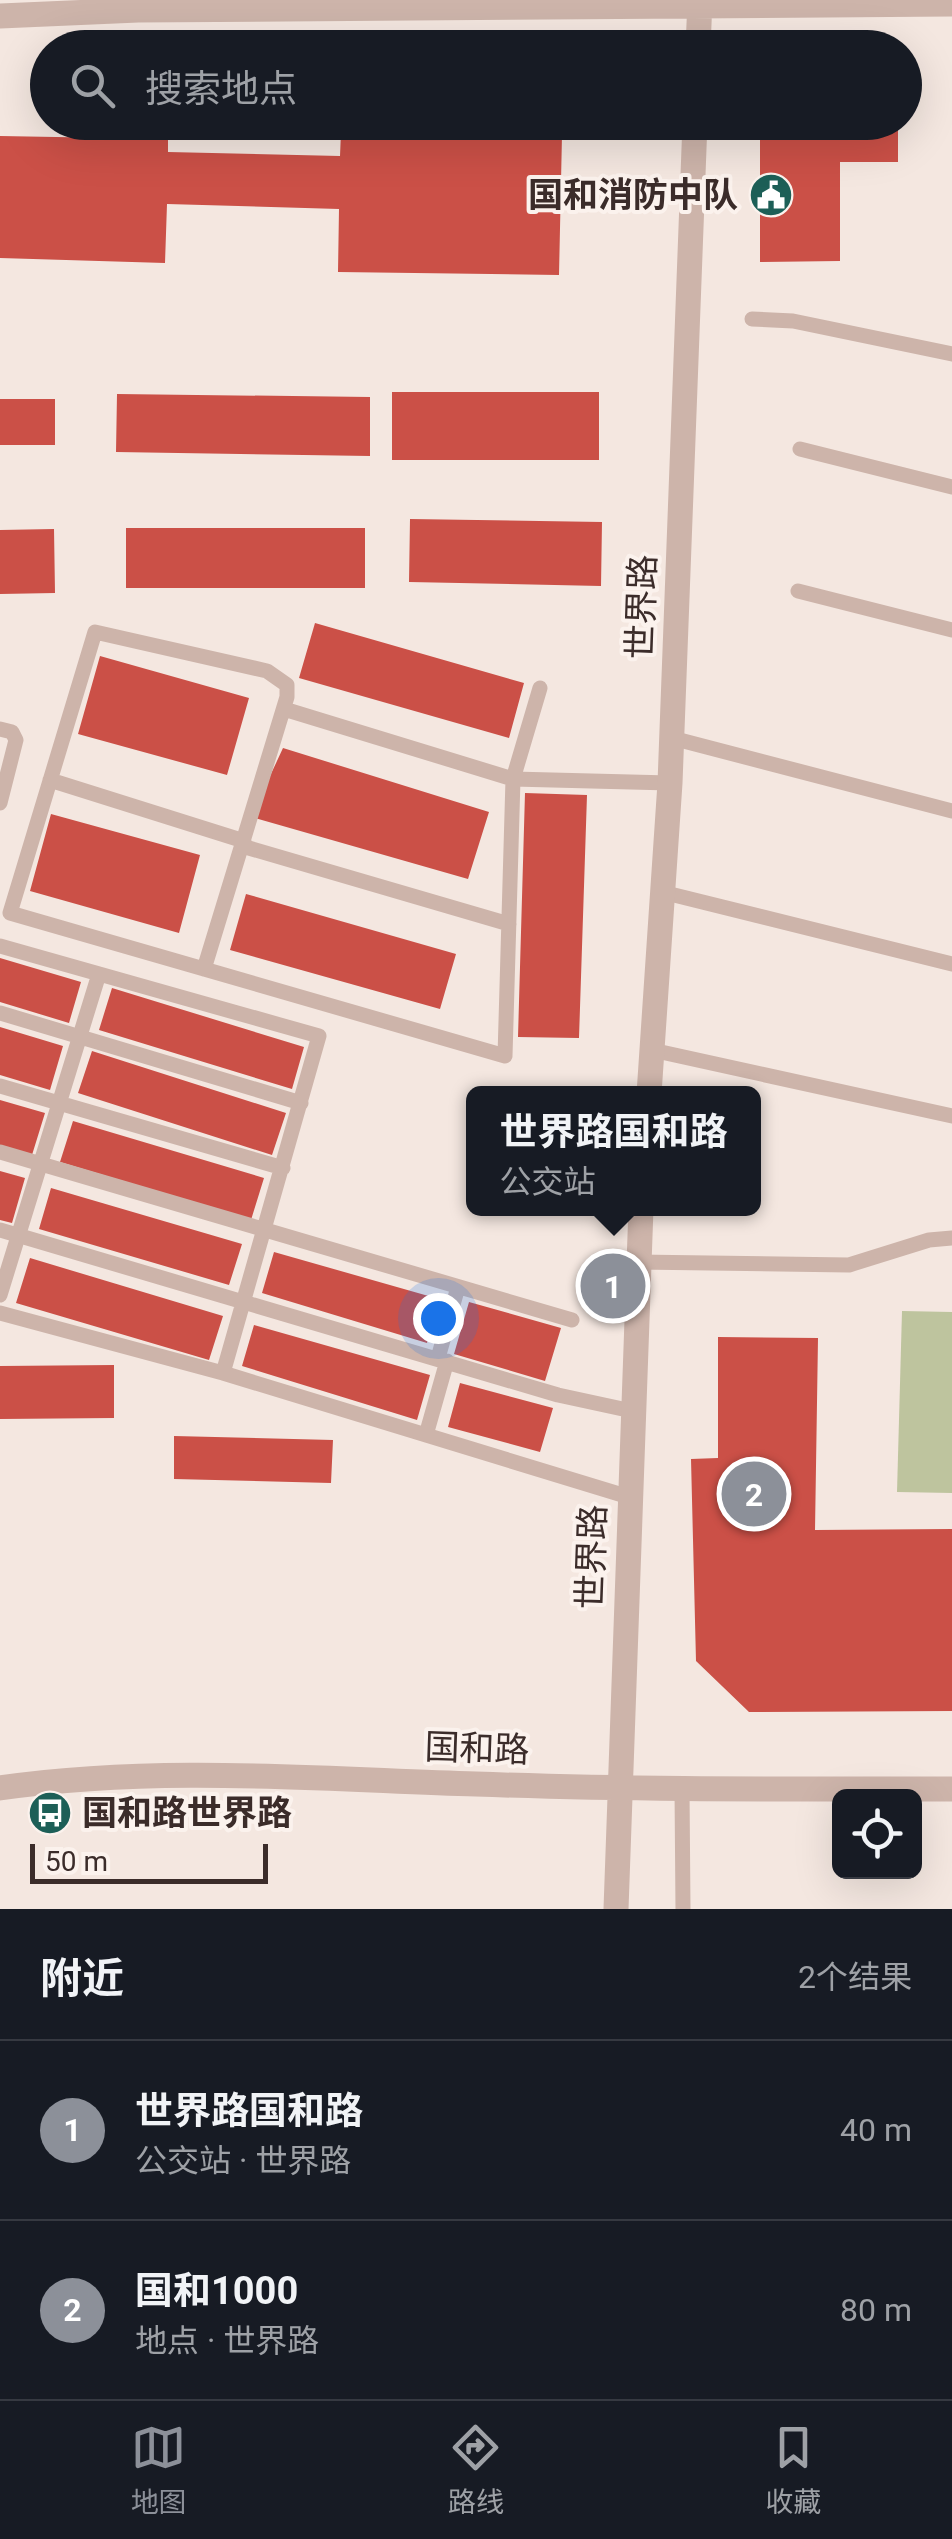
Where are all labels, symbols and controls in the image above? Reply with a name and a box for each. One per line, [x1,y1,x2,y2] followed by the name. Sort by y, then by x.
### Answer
[30,30,922,140] search box
[65,58,120,113] icon: search
[145,67,297,111] text: 搜索地点
[748,172,794,218] public building icon: 国和消防中队
[528,175,738,216] place label: 国和消防中队
[620,554,664,660] street label: 世界路
[466,1086,761,1216] popup
[499,1110,728,1154] text: 世界路国和路
[499,1163,596,1201] text: 公交站
[580,1248,646,1324] pin: 1
[413,1293,464,1344] your location
[722,1456,786,1532] pin: 2
[570,1504,614,1610] street label: 世界路
[424,1727,530,1771] street label: 国和路
[832,1789,922,1879] map controls
[832,1789,922,1879] button: locate
[27,1790,73,1836] bus stop icon: 国和路世界路
[82,1793,292,1834] place label: 国和路世界路
[30,1839,268,1884] scale bar
[45,1845,108,1878] text: 50 m
[40,1954,124,2003] text: 附近
[798,1958,912,1996] text: 2个结果
[135,2089,363,2133] text: 世界路国和路
[63,2111,82,2149] text: 1
[840,2111,912,2149] text: 40 m
[135,2142,351,2180] text: 公交站 · 世界路
[135,2269,298,2313] text: 国和1000
[63,2291,82,2329] text: 2
[840,2291,912,2329] text: 80 m
[135,2322,319,2360] text: 地点 · 世界路
[131,2420,187,2520] tab: 地图
[448,2420,504,2520] tab: 路线
[765,2420,821,2520] tab: 收藏

